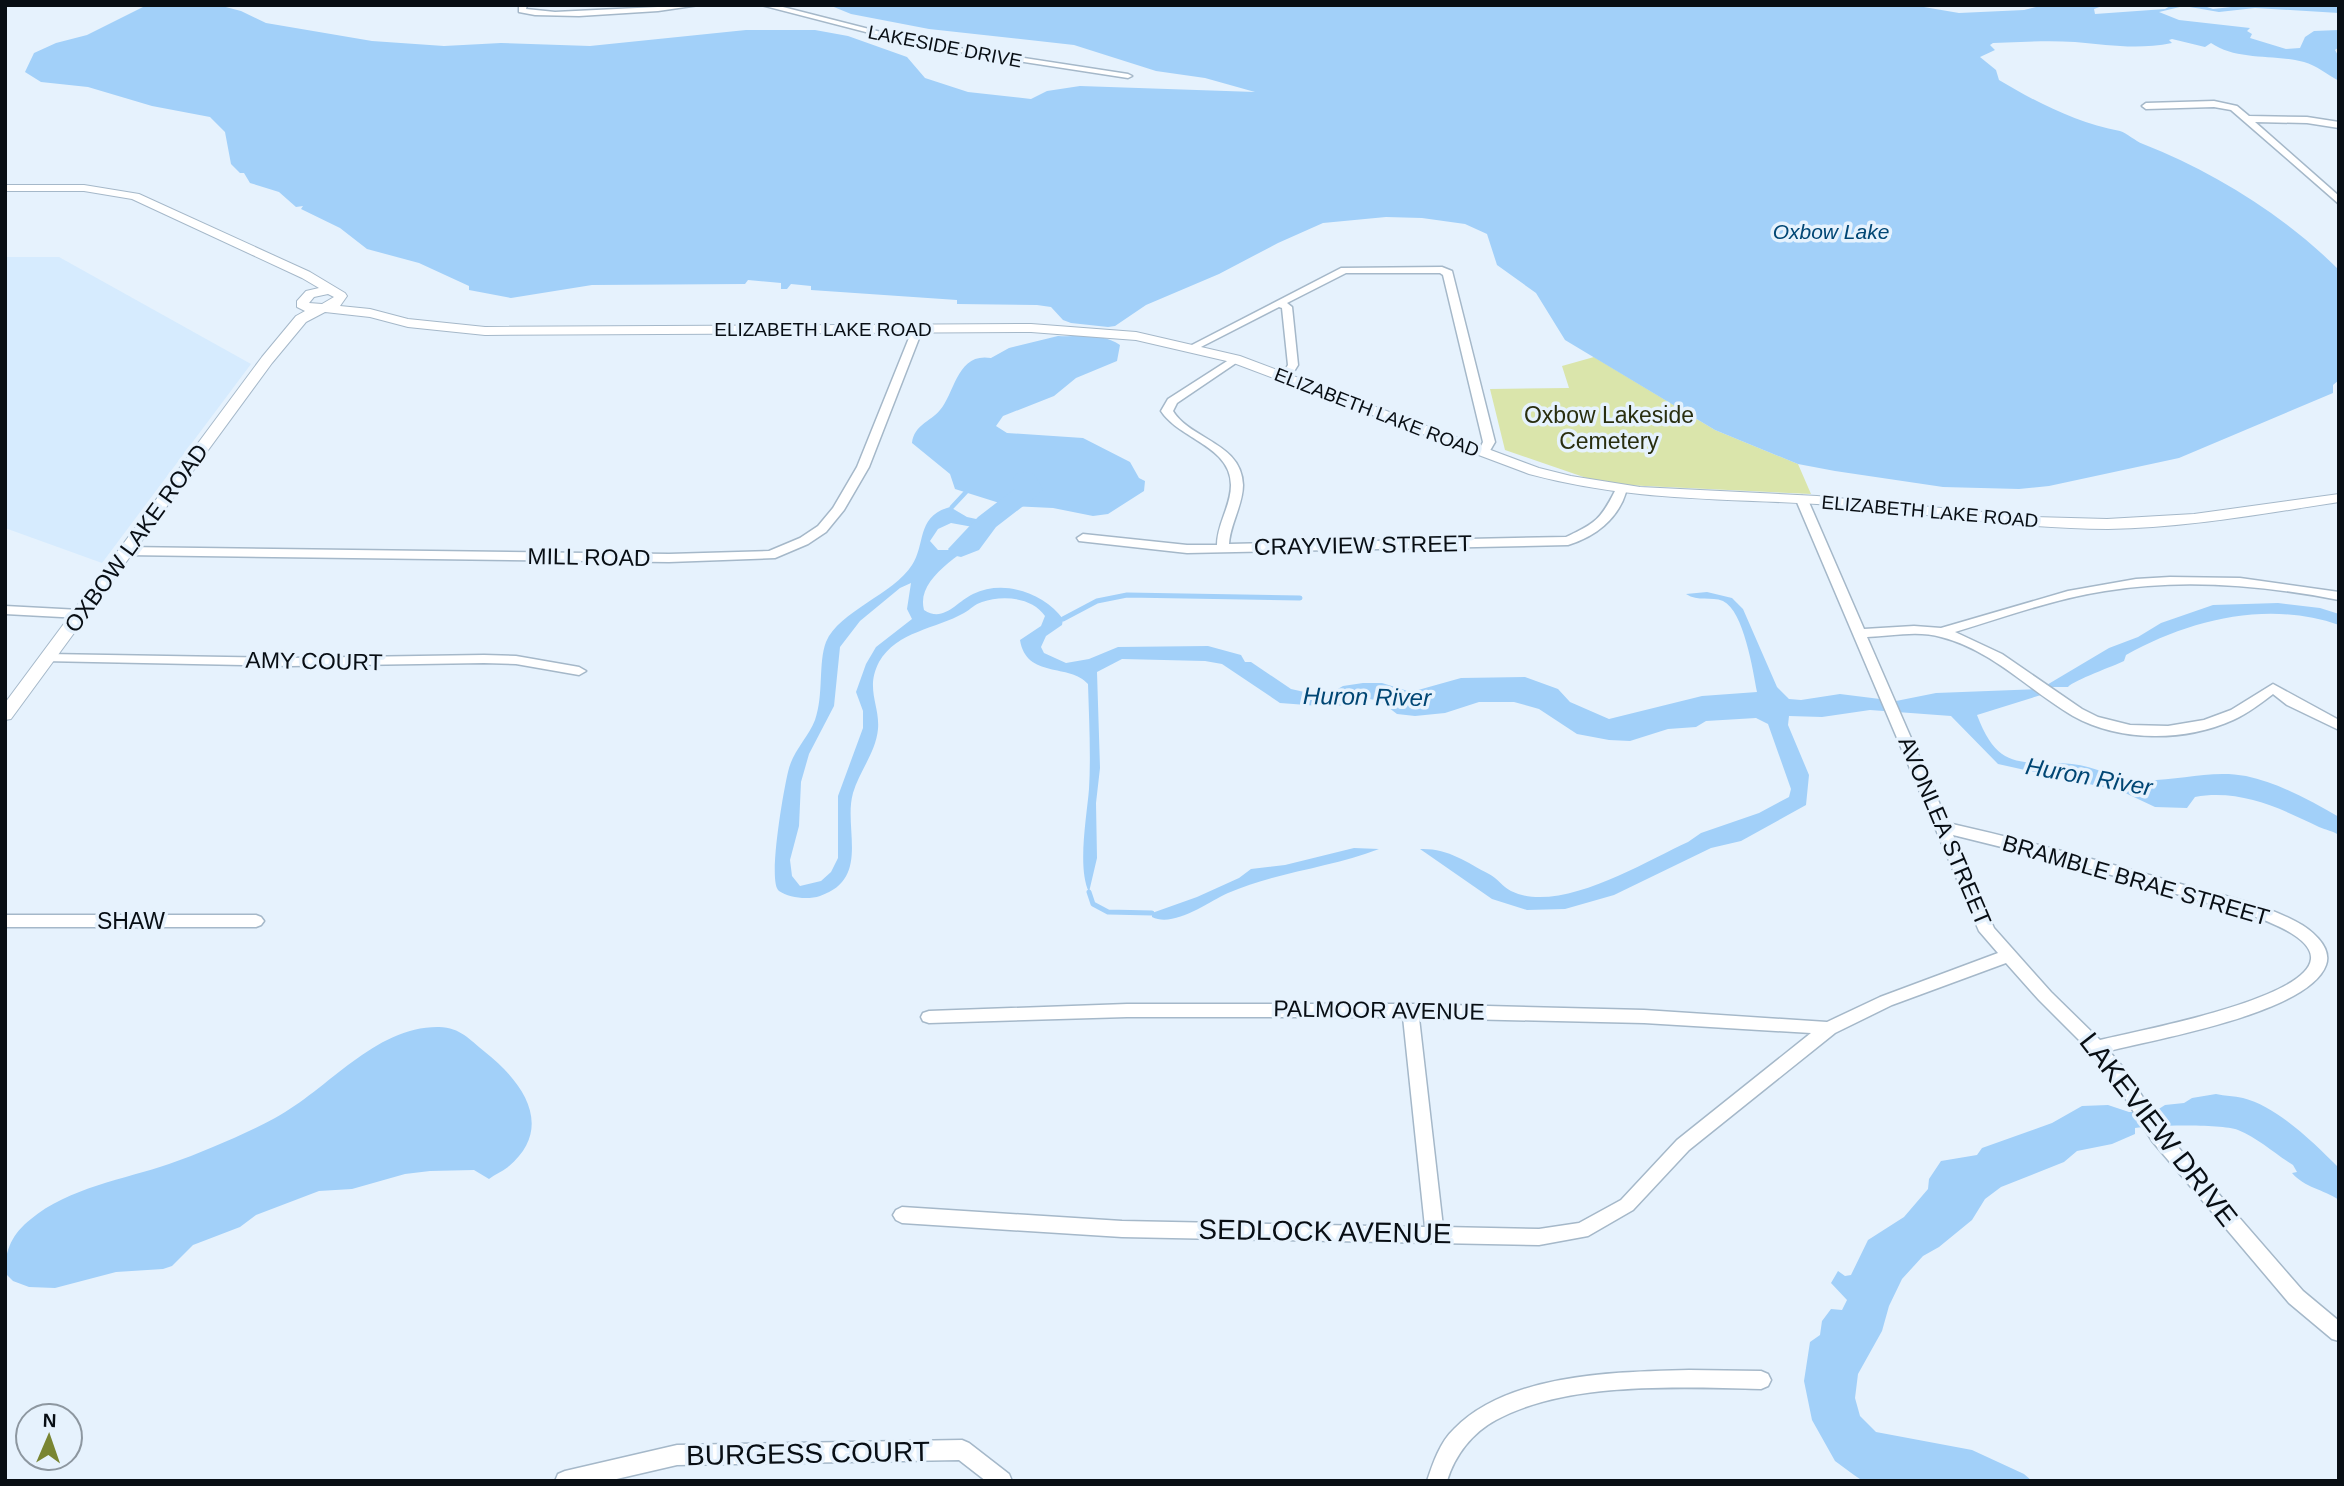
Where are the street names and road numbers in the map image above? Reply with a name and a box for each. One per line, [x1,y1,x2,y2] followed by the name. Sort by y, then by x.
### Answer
[866,21,1024,72] street label: LAKESIDE DRIVE
[714,319,932,340] street label: ELIZABETH LAKE ROAD
[1272,364,1482,461] street label: ELIZABETH LAKE ROAD
[59,439,213,637] street label: OXBOW LAKE ROAD
[1821,492,2039,531] street label: ELIZABETH LAKE ROAD
[1254,530,1472,560] street label: CRAYVIEW STREET
[527,543,651,571] street label: MILL ROAD
[245,647,383,675] street label: AMY COURT
[1893,733,1997,929] street label: AVONLEA STREET
[2000,829,2272,931] street label: BRAMBLE BRAE STREET
[97,908,165,934] street label: SHAW
[1273,995,1485,1025] street label: PALMOOR AVENUE
[2074,1027,2244,1232] street label: LAKEVIEW DRIVE
[1198,1214,1452,1249] street label: SEDLOCK AVENUE
[686,1436,930,1471] street label: BURGESS COURT

